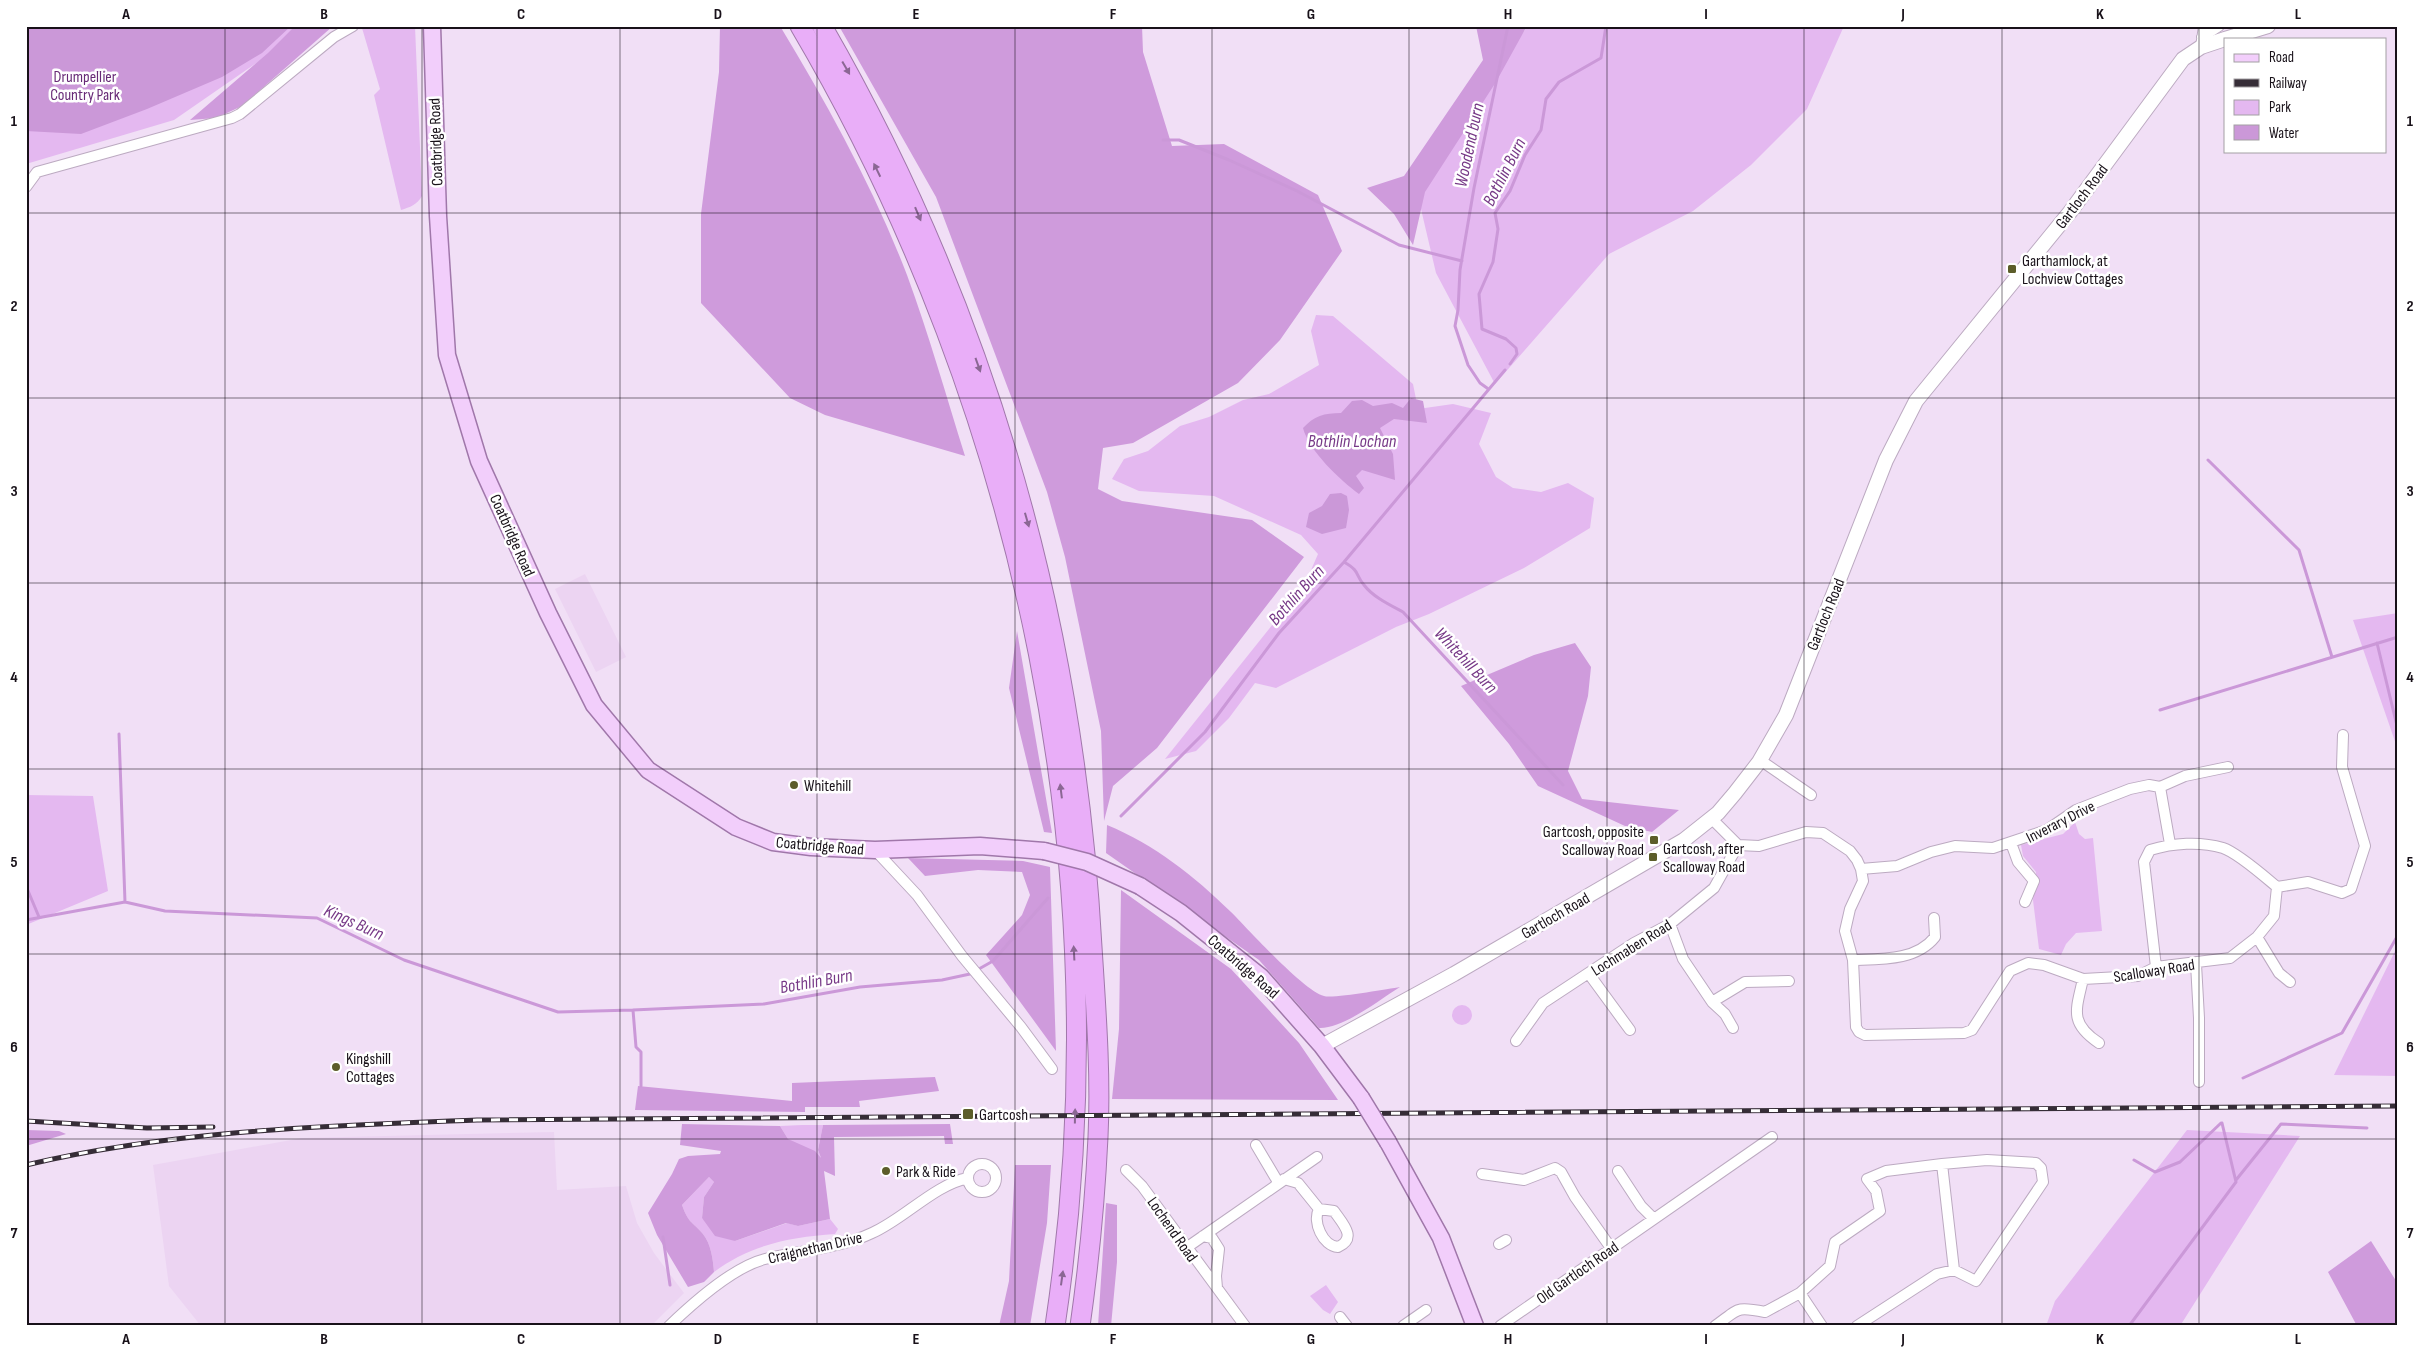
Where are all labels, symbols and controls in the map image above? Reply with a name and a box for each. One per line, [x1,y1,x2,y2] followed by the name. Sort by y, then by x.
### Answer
[121,5,130,24] text: A
[320,5,328,24] text: B
[517,5,525,24] text: C
[714,5,722,24] text: D
[913,5,920,24] text: E
[1110,5,1117,24] text: F
[1307,5,1315,24] text: G
[1504,5,1512,24] text: H
[1704,5,1708,24] text: I
[1900,5,1905,24] text: J
[2096,5,2104,24] text: K
[2295,5,2302,24] text: L
[2224,38,2386,152] legend
[2269,48,2294,67] text: Road
[842,62,851,75] one-way arrow
[50,68,120,105] park label: Drumpellier Country Park
[2269,74,2307,93] text: Railway
[425,98,448,186] street label: Coatbridge Road
[2269,98,2291,117] text: Park
[1450,101,1489,189] water label: Woodend burn
[11,112,18,131] text: 1
[2407,112,2414,131] text: 1
[2269,124,2300,143] text: Water
[1478,134,1531,210] water label: Bothlin Burn
[2052,161,2113,233] street label: Gartloch Road
[873,163,881,177] one-way arrow
[915,207,923,221] one-way arrow
[2022,252,2123,289] place label: Garthamlock, at Lochview Cottages
[2006,263,2018,275] marker: Garthamlock, at Lochview Cottages
[10,297,18,316] text: 2
[2406,297,2414,316] text: 2
[974,358,982,373] one-way arrow
[1308,431,1397,452] water label: Bothlin Lochan
[10,482,18,501] text: 3
[2406,482,2414,501] text: 3
[485,491,538,580] street label: Coatbridge Road
[1023,513,1031,528] one-way arrow
[1264,561,1329,630] water label: Bothlin Burn
[1803,576,1849,653] street label: Gartloch Road
[1430,623,1502,698] water label: Whitehill Burn
[10,668,18,687] text: 4
[2406,668,2414,687] text: 4
[804,777,851,796] place label: Whitehill
[788,779,800,791] marker: Whitehill
[1057,783,1065,799] one-way arrow
[2023,797,2098,848] street label: Inverary Drive
[1543,823,1644,860] place label: Gartcosh, opposite Scalloway Road
[775,833,865,860] street label: Coatbridge Road
[1648,834,1660,846] marker: Gartcosh, opposite Scalloway Road
[1663,840,1745,877] place label: Gartcosh, after Scalloway Road
[1647,851,1659,863] marker: Gartcosh, after Scalloway Road
[10,853,18,872] text: 5
[2406,853,2414,872] text: 5
[1518,889,1593,943] street label: Gartloch Road
[321,900,387,945] water label: Kings Burn
[1588,916,1675,980] street label: Lochmaben Road
[1204,931,1283,1003] street label: Coatbridge Road
[1070,945,1078,961] one-way arrow
[2112,956,2196,987] street label: Scalloway Road
[778,965,854,998] water label: Bothlin Burn
[10,1038,18,1057] text: 6
[2406,1038,2414,1057] text: 6
[346,1050,395,1087] place label: Kingshill Cottages
[330,1061,342,1073] marker: Kingshill Cottages
[979,1106,1028,1125] place label: Gartcosh
[961,1107,975,1121] marker: Gartcosh
[1071,1107,1079,1123] one-way arrow
[896,1163,956,1182] place label: Park & Ride
[880,1165,892,1177] marker: Park & Ride
[1143,1194,1201,1266] street label: Lochend Road
[11,1224,18,1243] text: 7
[2407,1224,2414,1243] text: 7
[766,1228,864,1269] street label: Craignethan Drive
[1533,1238,1623,1309] street label: Old Gartloch Road
[1059,1269,1067,1285] one-way arrow
[121,1330,130,1349] text: A
[320,1330,328,1349] text: B
[517,1330,525,1349] text: C
[714,1330,722,1349] text: D
[913,1330,920,1349] text: E
[1110,1330,1117,1349] text: F
[1307,1330,1315,1349] text: G
[1504,1330,1512,1349] text: H
[1704,1330,1708,1349] text: I
[1900,1330,1905,1349] text: J
[2096,1330,2104,1349] text: K
[2295,1330,2302,1349] text: L

